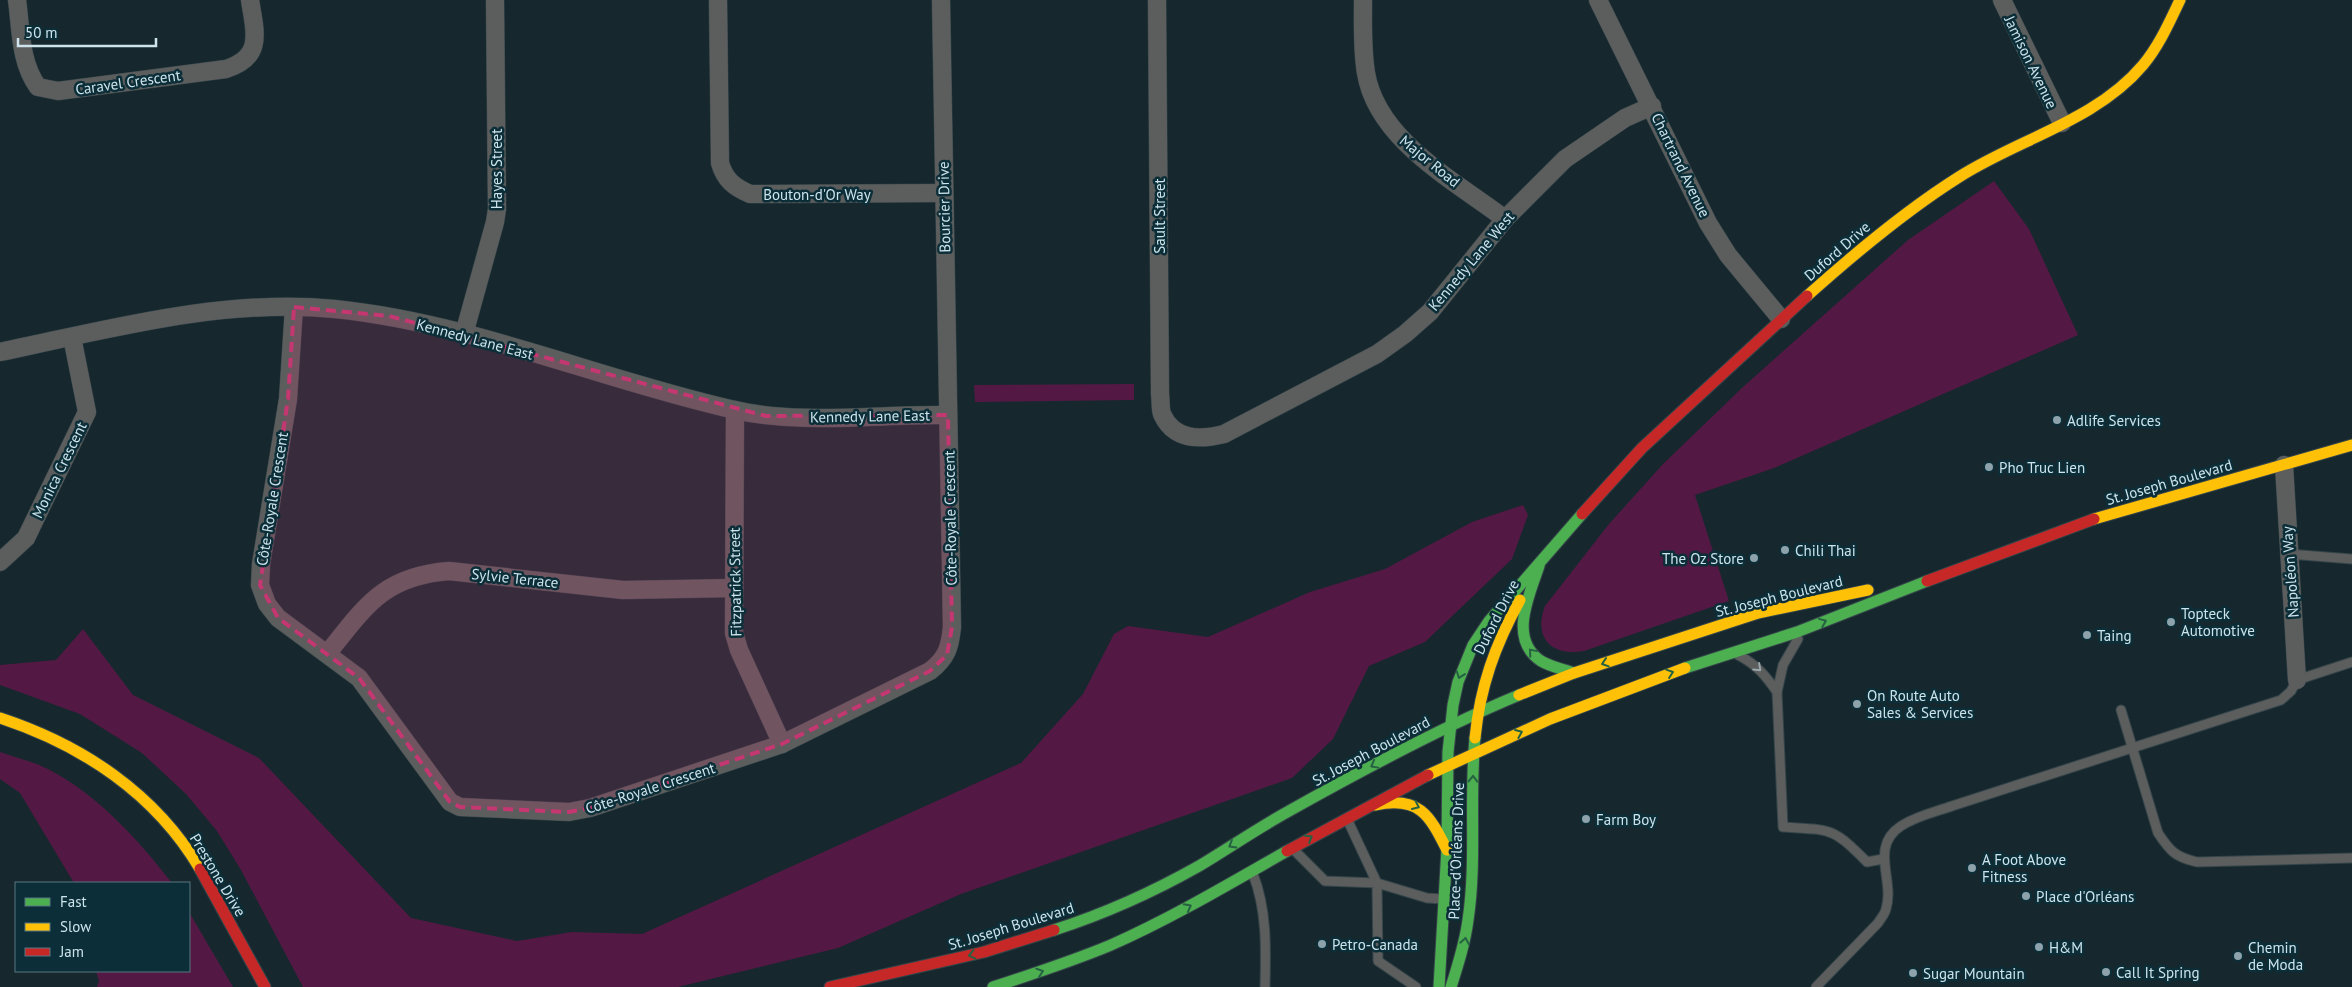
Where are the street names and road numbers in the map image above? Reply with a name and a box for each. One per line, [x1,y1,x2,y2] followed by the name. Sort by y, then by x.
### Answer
[2000,12,2062,112] street label: Jamison Avenue
[74,65,182,99] street label: Caravel Crescent
[1647,110,1715,220] street label: Chartrand Avenue
[487,129,506,209] street label: Hayes Street
[1396,131,1464,191] street label: Major Road
[934,161,954,253] street label: Bourcier Drive
[1150,178,1169,254] street label: Sault Street
[763,185,871,204] street label: Bouton-d'Or Way
[1424,207,1518,315] street label: Kennedy Lane West
[1800,217,1874,285] street label: Duford Drive
[414,314,536,364] street label: Kennedy Lane East
[810,405,930,427] street label: Kennedy Lane East
[27,419,91,521] street label: Monica Crescent
[252,431,292,567] street label: Côte-Royale Crescent
[939,450,961,586] street label: Côte-Royale Crescent
[2104,455,2234,509] street label: St. Joseph Boulevard
[2277,526,2303,618] street label: Napoléon Way
[725,527,745,637] street label: Fitzpatrick Street
[471,564,559,592] street label: Sylvie Terrace
[1713,571,1845,621] street label: St. Joseph Boulevard
[1469,576,1523,658] street label: Duford Drive
[1309,712,1433,790] street label: St. Joseph Boulevard
[583,758,717,818] street label: Côte-Royale Crescent
[1444,782,1468,920] street label: Place-d'Orléans Drive
[186,830,250,920] street label: Prestone Drive
[946,898,1076,954] street label: St. Joseph Boulevard

